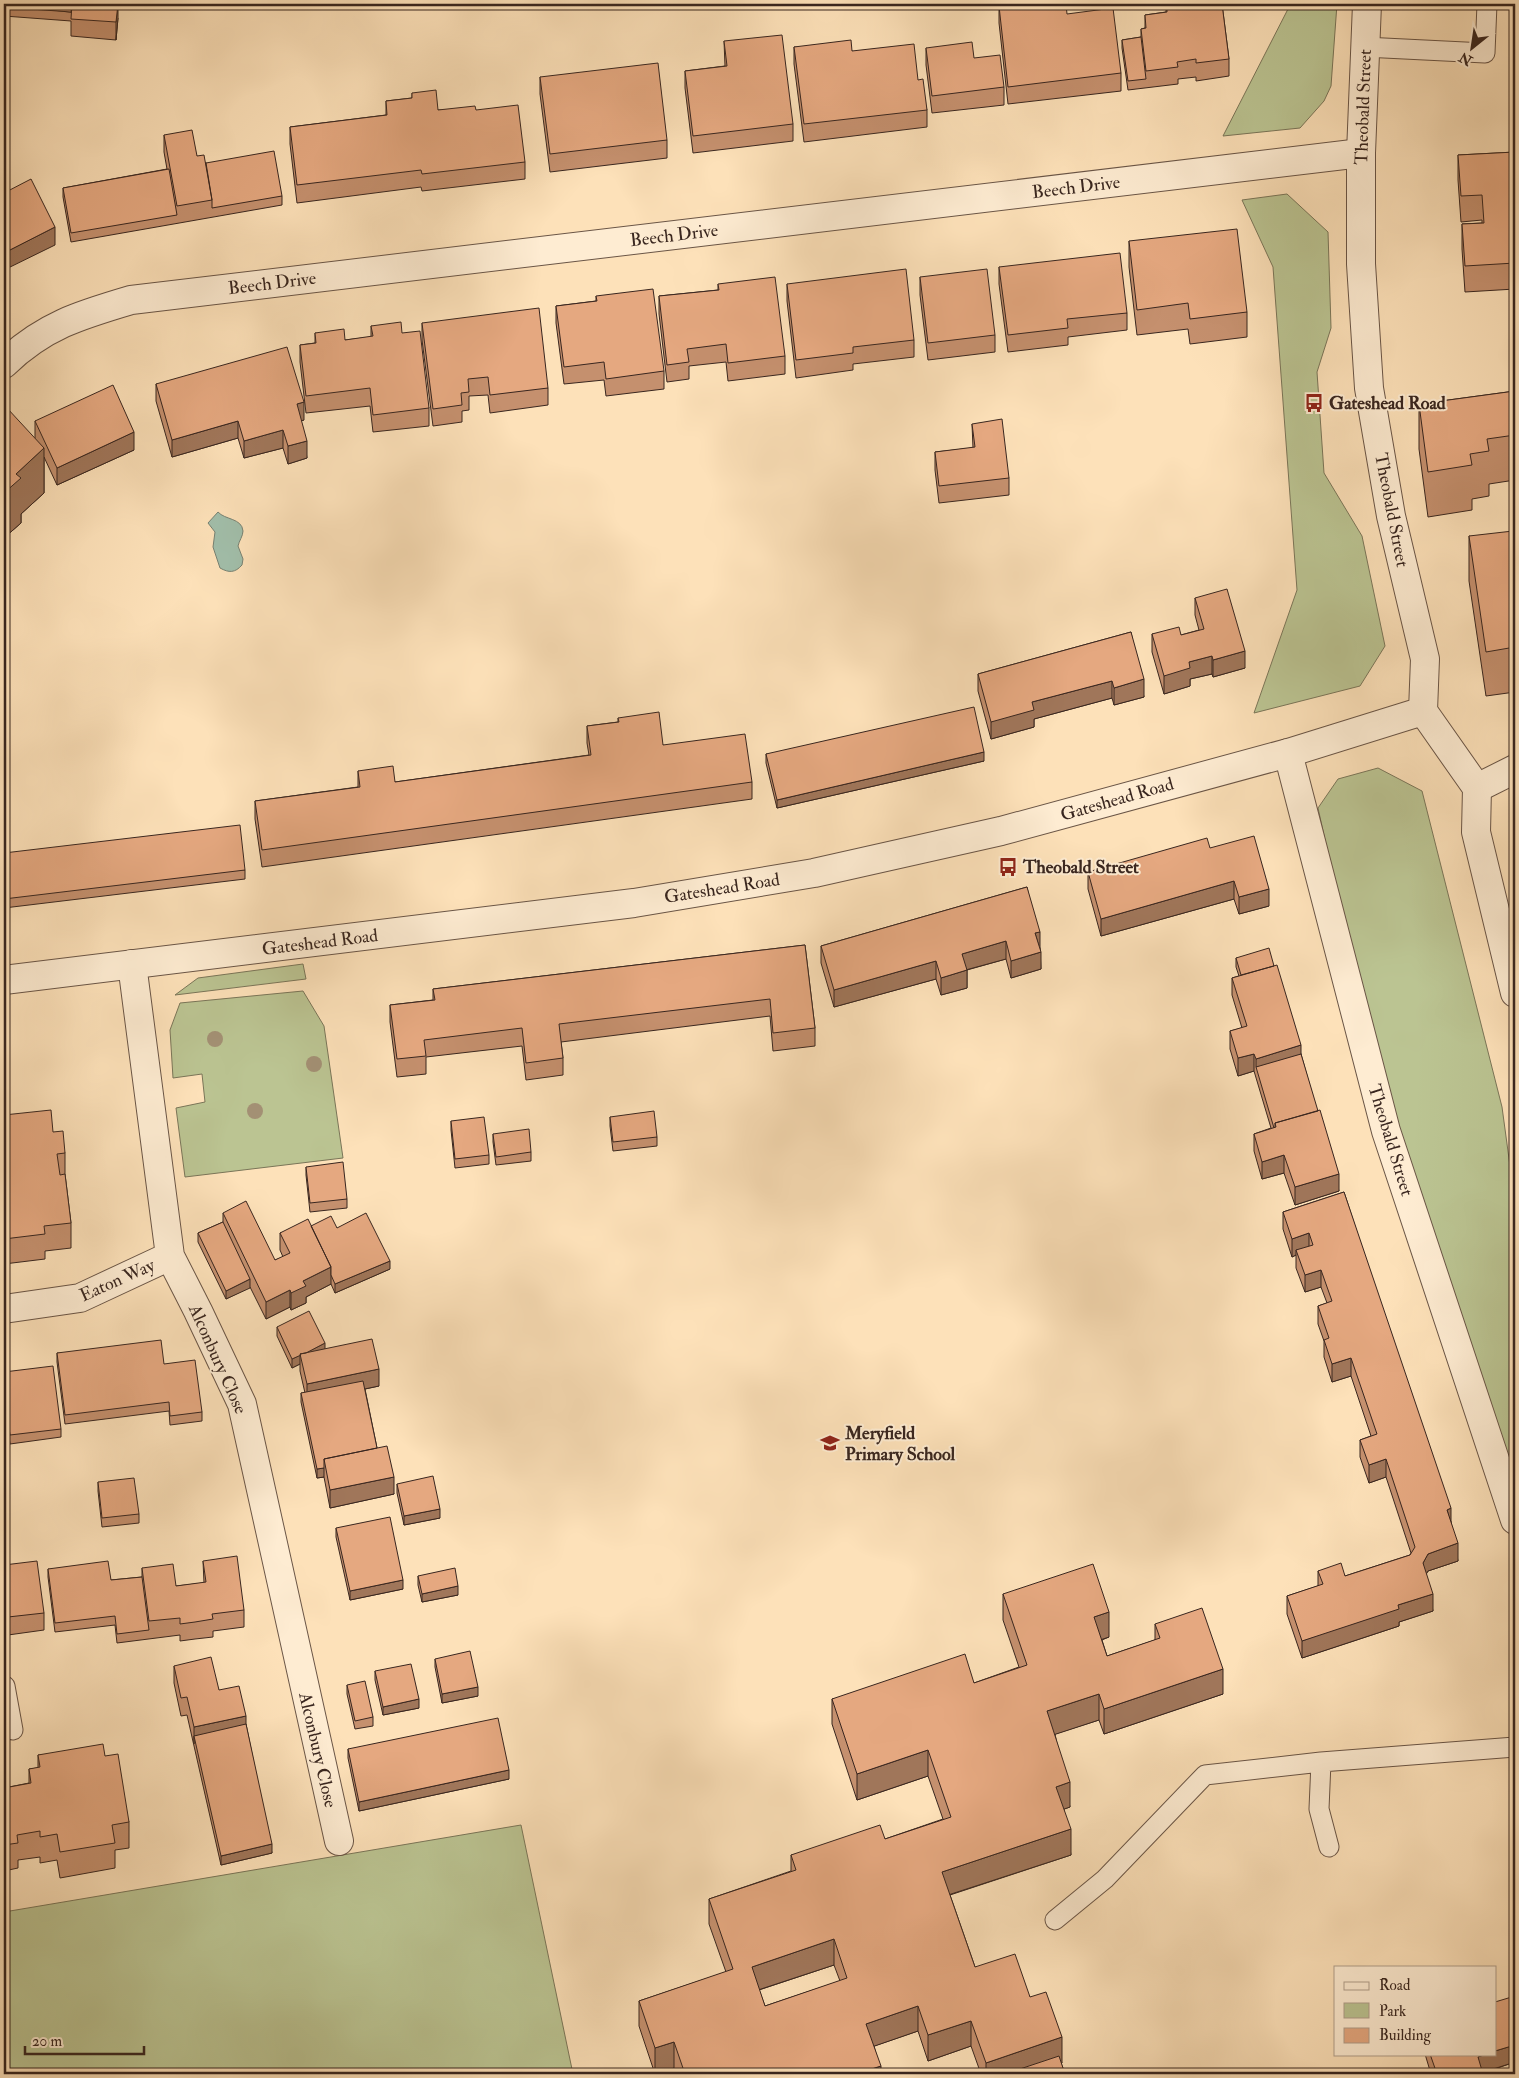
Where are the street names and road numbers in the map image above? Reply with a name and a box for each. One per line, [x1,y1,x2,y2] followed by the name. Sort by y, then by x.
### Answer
[1350,49,1377,165] street label: Theobald Street
[1031,171,1122,204] street label: Beech Drive
[629,219,720,252] street label: Beech Drive
[227,267,318,300] street label: Beech Drive
[1369,451,1414,569] street label: Theobald Street
[1058,772,1177,827] street label: Gateshead Road
[663,868,782,909] street label: Gateshead Road
[261,924,379,961] street label: Gateshead Road
[1363,1081,1418,1199] street label: Theobald Street
[76,1253,159,1307] street label: Eaton Way
[183,1300,252,1418] street label: Alconbury Close
[293,1689,342,1810] street label: Alconbury Close

